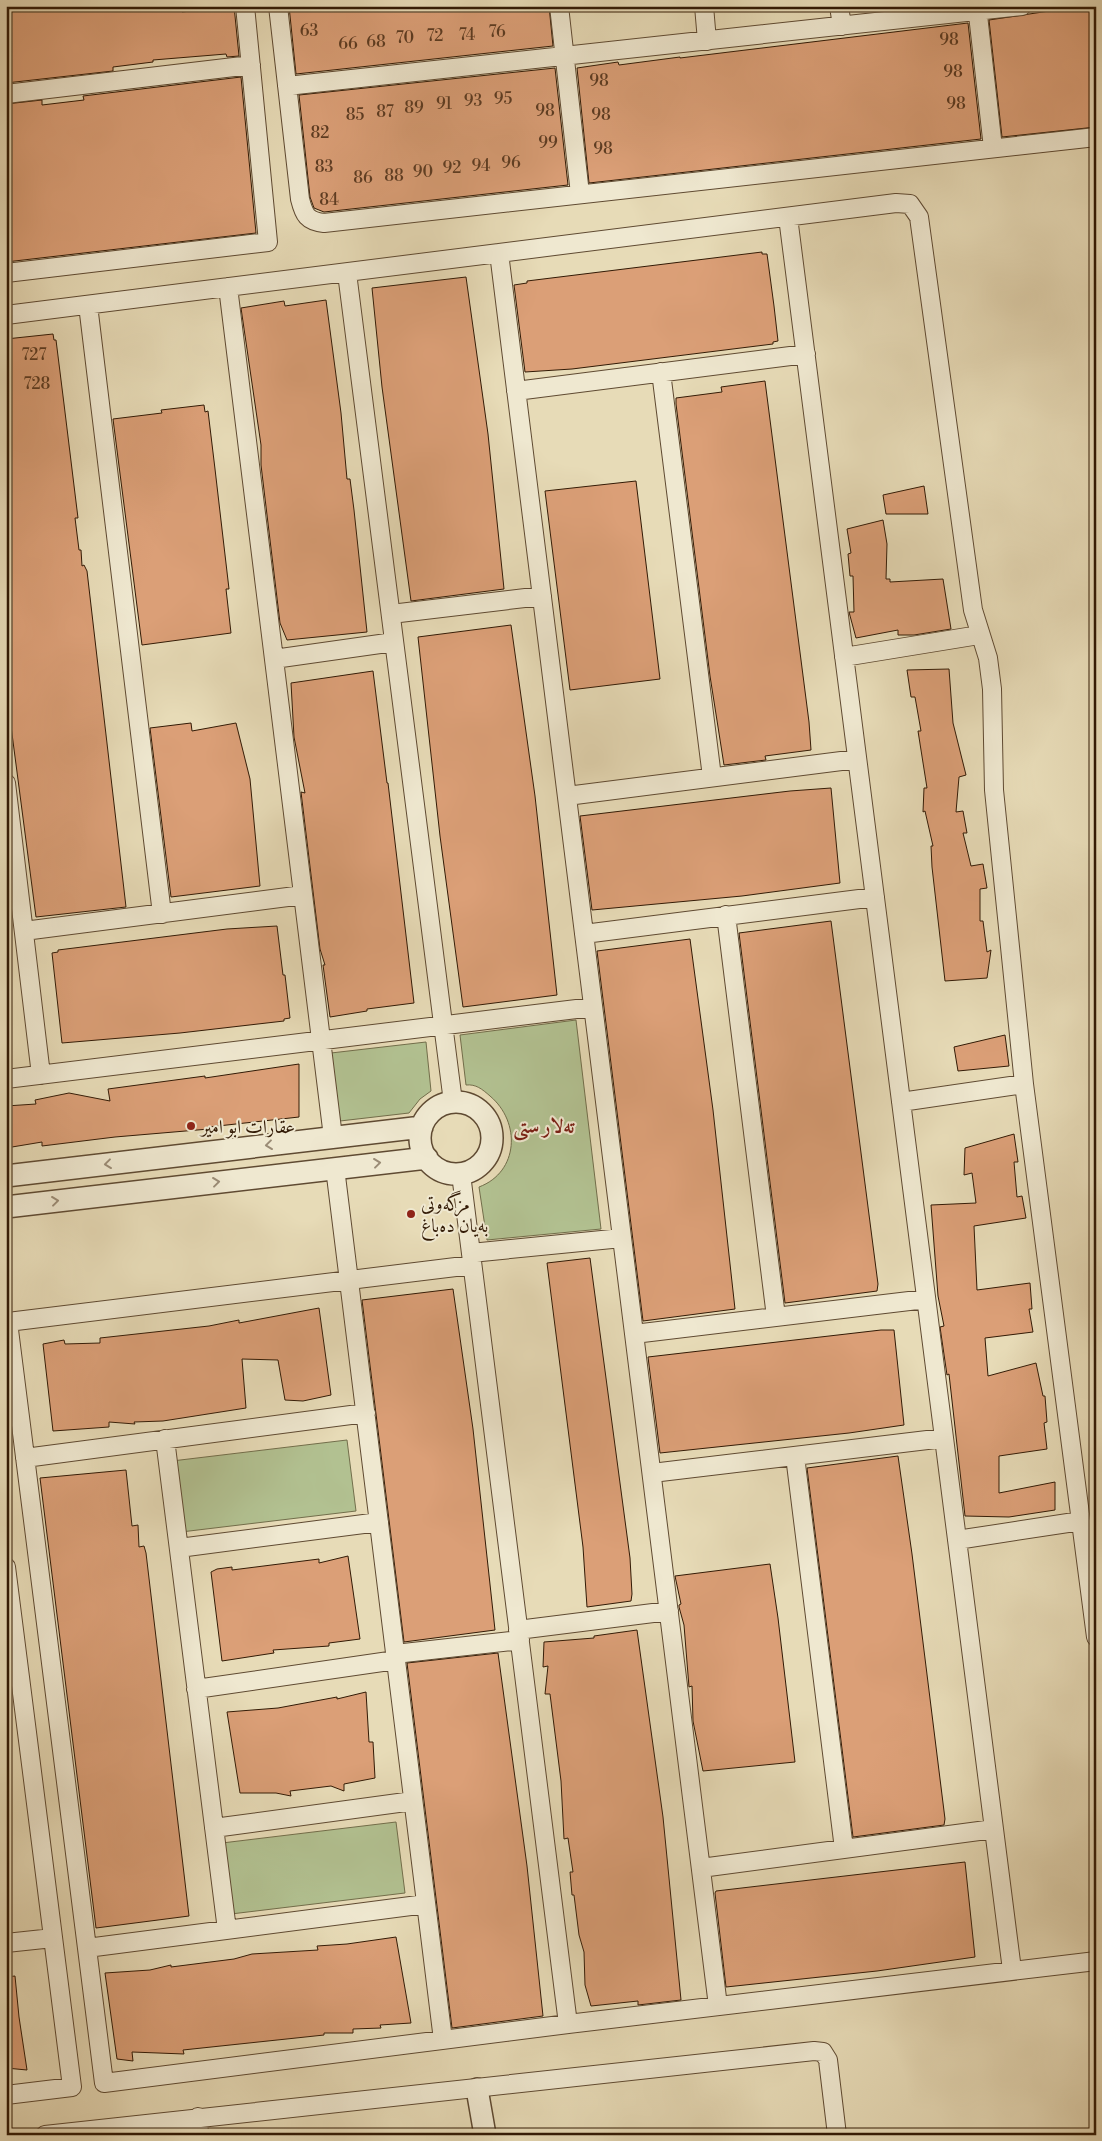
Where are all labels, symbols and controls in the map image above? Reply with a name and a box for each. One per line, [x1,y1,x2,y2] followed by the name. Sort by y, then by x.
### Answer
[300,21,318,41] house number: 63
[488,22,506,42] house number: 76
[459,25,476,45] house number: 74
[427,26,444,46] house number: 72
[396,28,414,48] house number: 70
[939,30,959,50] house number: 98
[366,32,386,52] house number: 68
[338,34,358,54] house number: 66
[943,62,963,82] house number: 98
[589,71,609,91] house number: 98
[494,89,512,109] house number: 95
[464,91,482,111] house number: 93
[436,94,452,114] house number: 91
[946,94,966,114] house number: 98
[404,98,424,118] house number: 89
[535,101,555,121] house number: 98
[376,102,394,122] house number: 87
[346,105,364,125] house number: 85
[591,105,611,125] house number: 98
[311,123,329,143] house number: 82
[538,133,558,153] house number: 99
[593,139,613,159] house number: 98
[501,153,521,173] house number: 96
[471,156,491,176] house number: 94
[315,157,333,177] house number: 83
[443,158,461,178] house number: 92
[413,162,433,182] house number: 90
[384,166,404,186] house number: 88
[353,168,373,188] house number: 86
[319,190,339,210] house number: 84
[22,345,47,365] house number: 727
[24,374,51,394] house number: 728
[199,1115,295,1139] place label: عقارات ابو امير
[513,1115,576,1141] district label: ته‌لار ستی
[185,1120,197,1132] marker: عقارات ابو امير
[265,1139,273,1150] one-way arrow
[104,1158,112,1169] one-way arrow
[374,1158,382,1169] one-way arrow
[212,1177,220,1188] one-way arrow
[421,1190,488,1241] place label: مزگەوتی بەیان دەباغ
[51,1196,59,1207] one-way arrow
[405,1208,417,1220] marker: مزگەوتی بەیان دەباغ

